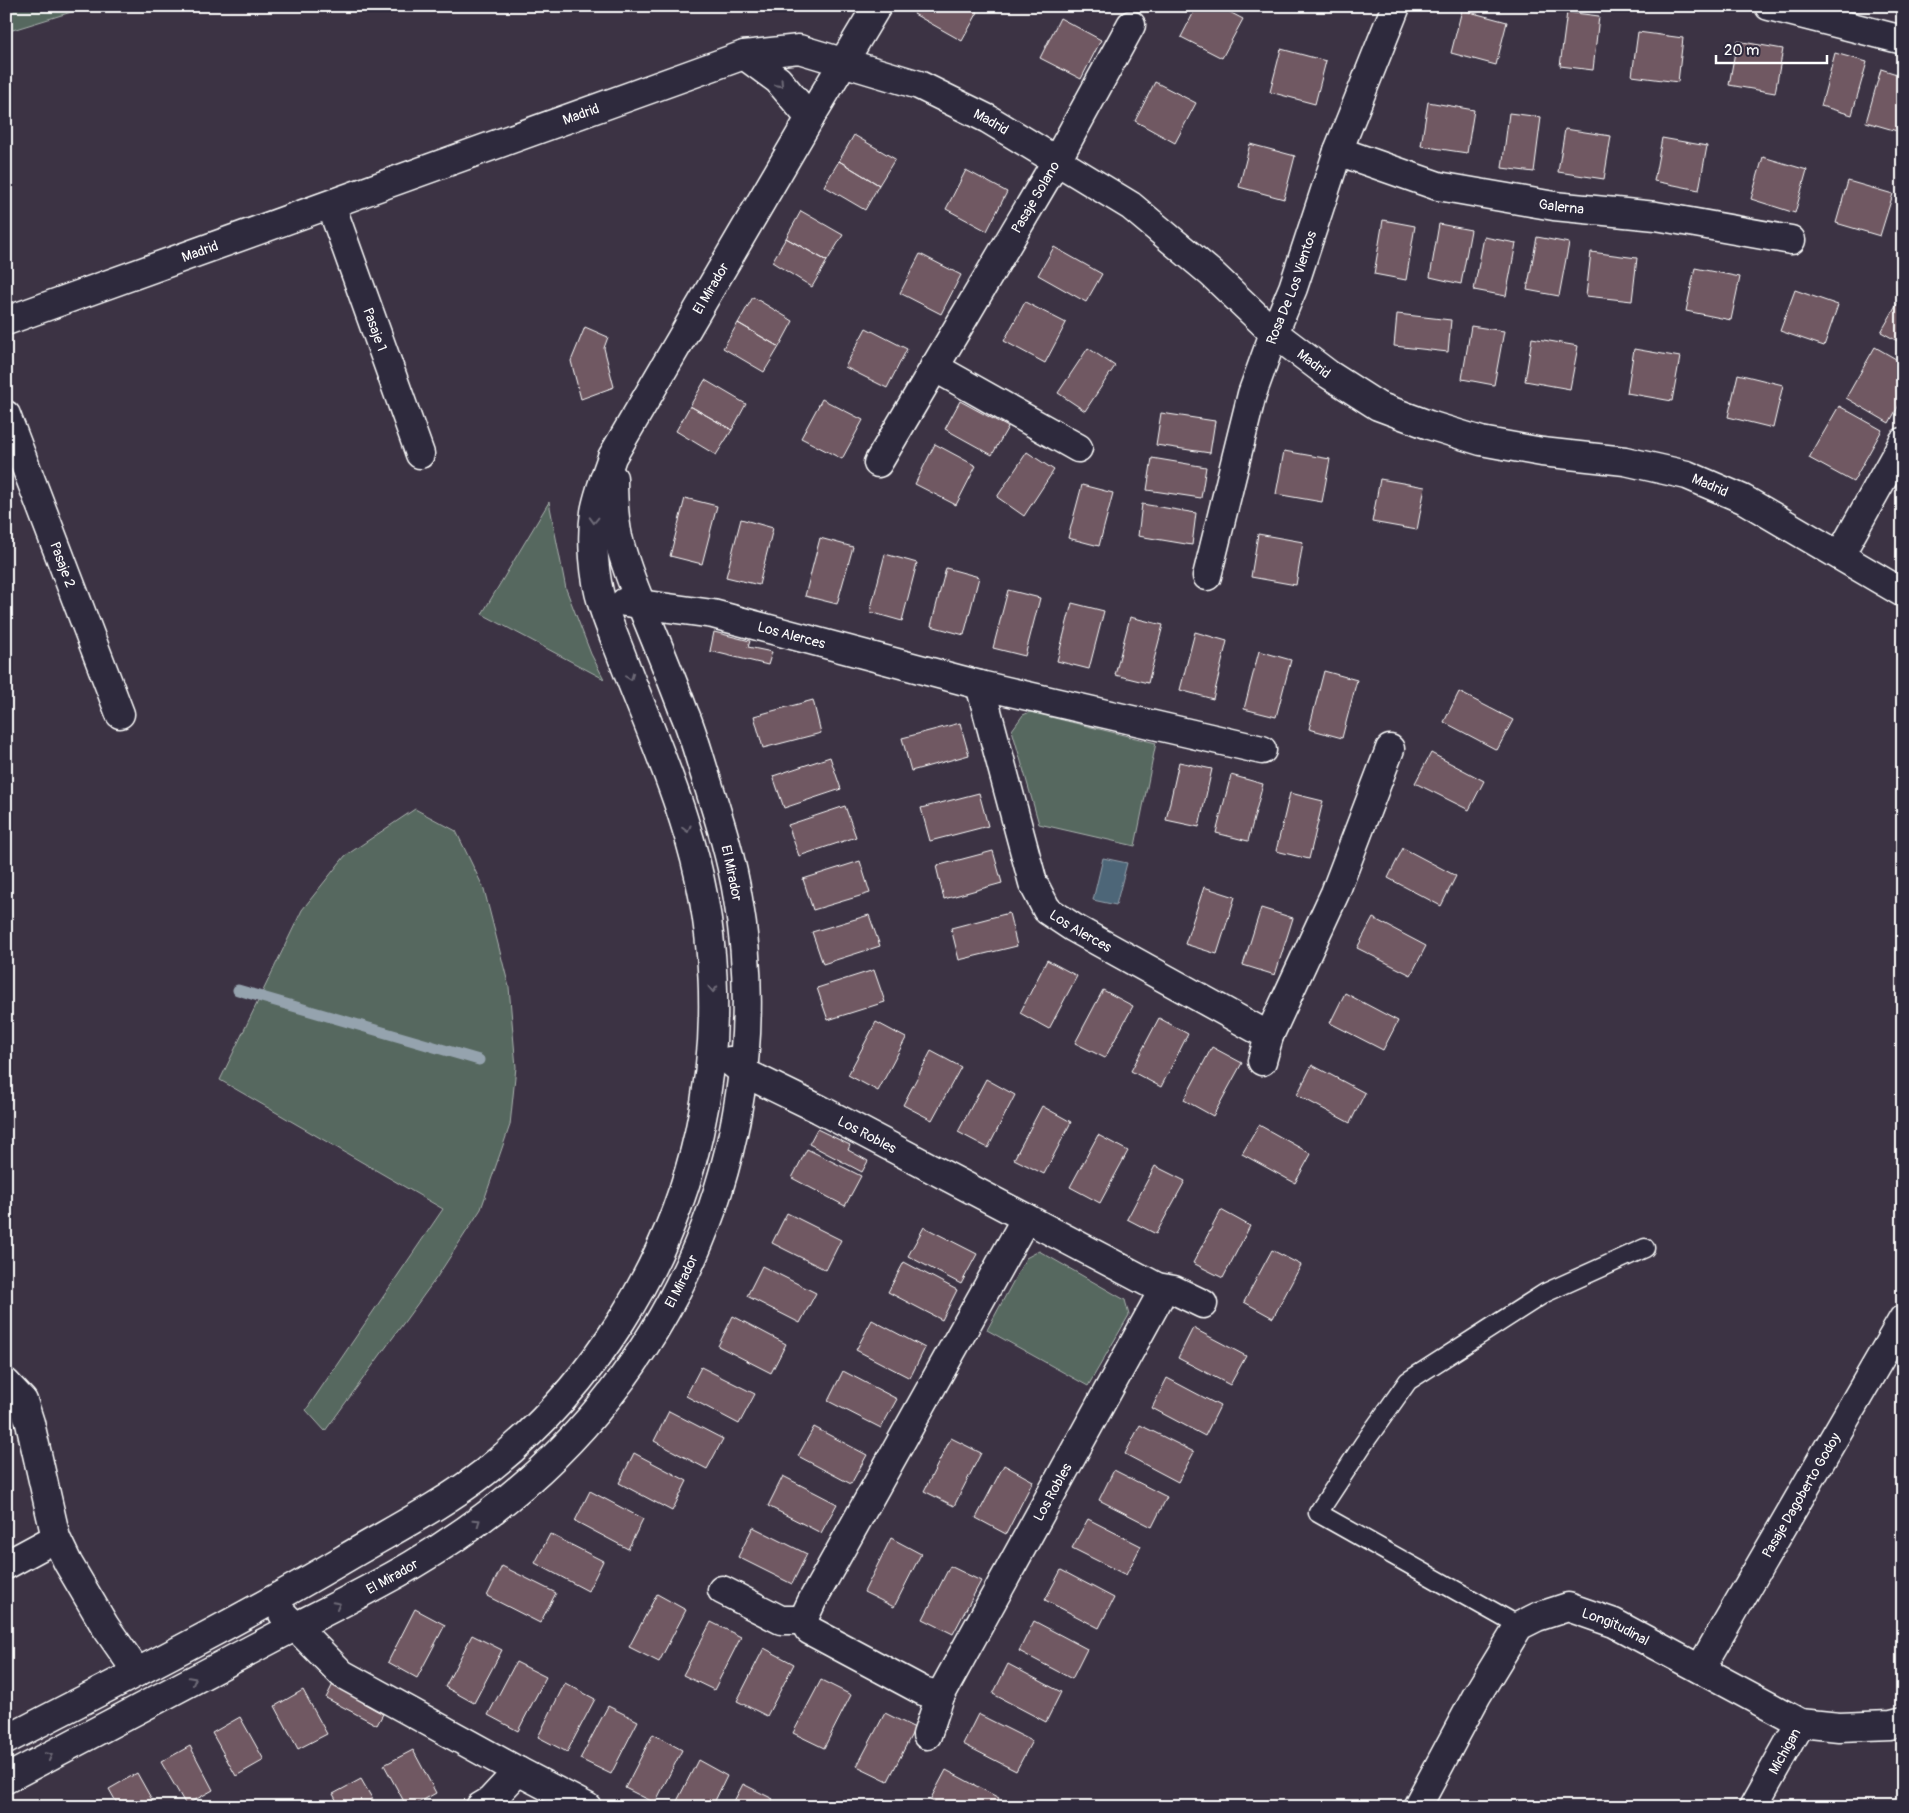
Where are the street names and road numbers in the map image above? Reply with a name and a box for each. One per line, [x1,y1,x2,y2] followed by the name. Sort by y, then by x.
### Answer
[560,100,602,129] street label: Madrid
[971,105,1012,139] street label: Madrid
[1008,158,1064,236] street label: Pasaje Solano
[1537,195,1585,218] street label: Galerna
[1263,228,1320,347] street label: Rosa De Los Vientos
[179,237,221,266] street label: Madrid
[689,260,733,317] street label: El Mirador
[359,305,391,354] street label: Pasaje 1
[1294,346,1334,382] street label: Madrid
[1689,470,1731,501] street label: Madrid
[46,539,79,590] street label: Pasaje 2
[756,618,828,653] street label: Los Alerces
[717,844,746,903] street label: El Mirador
[1046,906,1115,957] street label: Los Alerces
[835,1112,900,1158] street label: Los Robles
[661,1252,702,1311] street label: El Mirador
[1758,1430,1844,1561] street label: Pasaje Dagoberto Godoy
[1030,1460,1076,1524] street label: Los Robles
[363,1555,421,1598] street label: El Mirador
[1579,1604,1652,1649] street label: Longitudinal
[1765,1725,1804,1777] street label: Michigan

